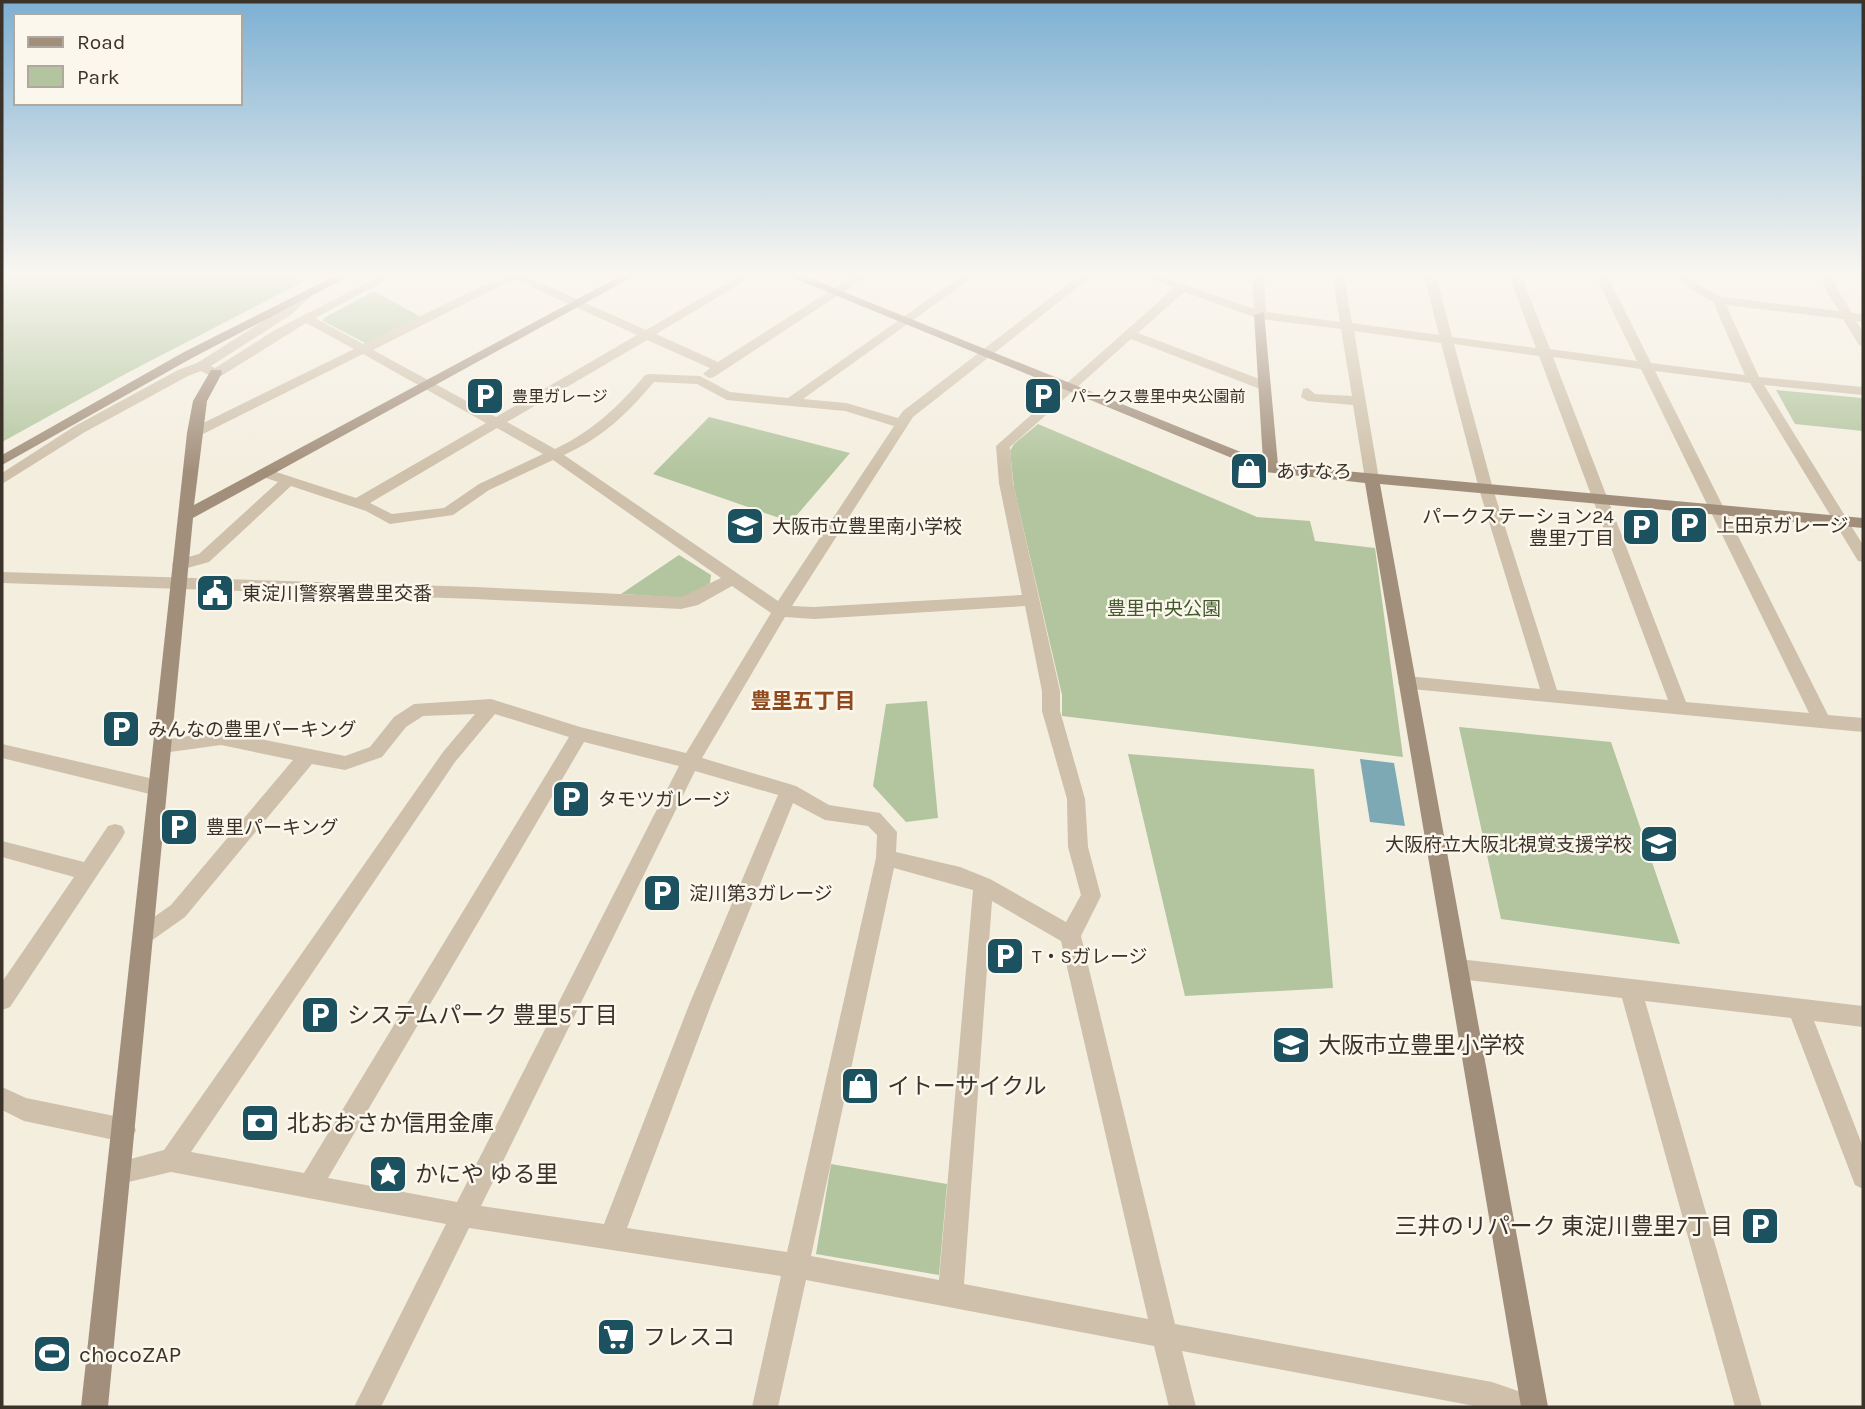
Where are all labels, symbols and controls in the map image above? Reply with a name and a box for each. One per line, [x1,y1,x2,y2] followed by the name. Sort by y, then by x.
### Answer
[14,14,242,105] legend
[77,30,125,54] text: Road
[77,65,120,89] text: Park
[464,375,506,417] parking icon: 豊里ガレージ
[1022,375,1064,417] parking icon: パークス豊里中央公園前
[512,387,608,406] place label: 豊里ガレージ
[1070,387,1246,406] place label: パークス豊里中央公園前
[1228,450,1270,492] shop icon: あすなろ
[1276,461,1352,483] place label: あすなろ
[1668,504,1710,546] parking icon: 上田京ガレージ
[724,505,766,547] school or university icon: 大阪市立豊里南小学校
[1422,506,1614,550] place label: パークステーション24 豊里7丁目
[1620,506,1662,548] parking icon: パークステーション24 豊里7丁目
[1716,515,1849,537] place label: 上田京ガレージ
[772,516,962,538] place label: 大阪市立豊里南小学校
[194,572,236,614] public building icon: 東淀川警察署豊里交番
[242,583,432,605] place label: 東淀川警察署豊里交番
[1107,598,1221,620] park label: 豊里中央公園
[751,689,856,713] district label: 豊里五丁目
[100,708,142,750] parking icon: みんなの豊里パーキング
[148,719,356,741] place label: みんなの豊里パーキング
[550,778,592,820] parking icon: タモツガレージ
[598,789,731,811] place label: タモツガレージ
[158,806,200,848] parking icon: 豊里パーキング
[206,817,338,839] place label: 豊里パーキング
[1638,823,1680,865] school or university icon: 大阪府立大阪北視覚支援学校
[1385,834,1632,856] place label: 大阪府立大阪北視覚支援学校
[641,872,683,914] parking icon: 淀川第3ガレージ
[689,883,833,905] place label: 淀川第3ガレージ
[984,935,1026,977] parking icon: T・Sガレージ
[1032,946,1148,968] place label: T・Sガレージ
[299,994,341,1036] parking icon: システムパーク 豊里5丁目
[347,1002,618,1029] place label: システムパーク 豊里5丁目
[1270,1024,1312,1066] school or university icon: 大阪市立豊里小学校
[1318,1032,1525,1059] place label: 大阪市立豊里小学校
[839,1065,881,1107] shop icon: イトーサイクル
[887,1073,1046,1100] place label: イトーサイクル
[239,1102,281,1144] bank icon: 北おおさか信用金庫
[287,1110,494,1137] place label: 北おおさか信用金庫
[367,1153,409,1195] place icon: かにや ゆる里
[415,1161,558,1188] place label: かにや ゆる里
[1739,1205,1781,1247] parking icon: 三井のリパーク 東淀川豊里7丁目
[1395,1213,1733,1240] place label: 三井のリパーク 東淀川豊里7丁目
[595,1316,637,1358] supermarket icon: フレスコ
[643,1324,735,1351] place label: フレスコ
[31,1333,73,1375] sports icon: chocoZAP
[79,1341,181,1368] place label: chocoZAP

